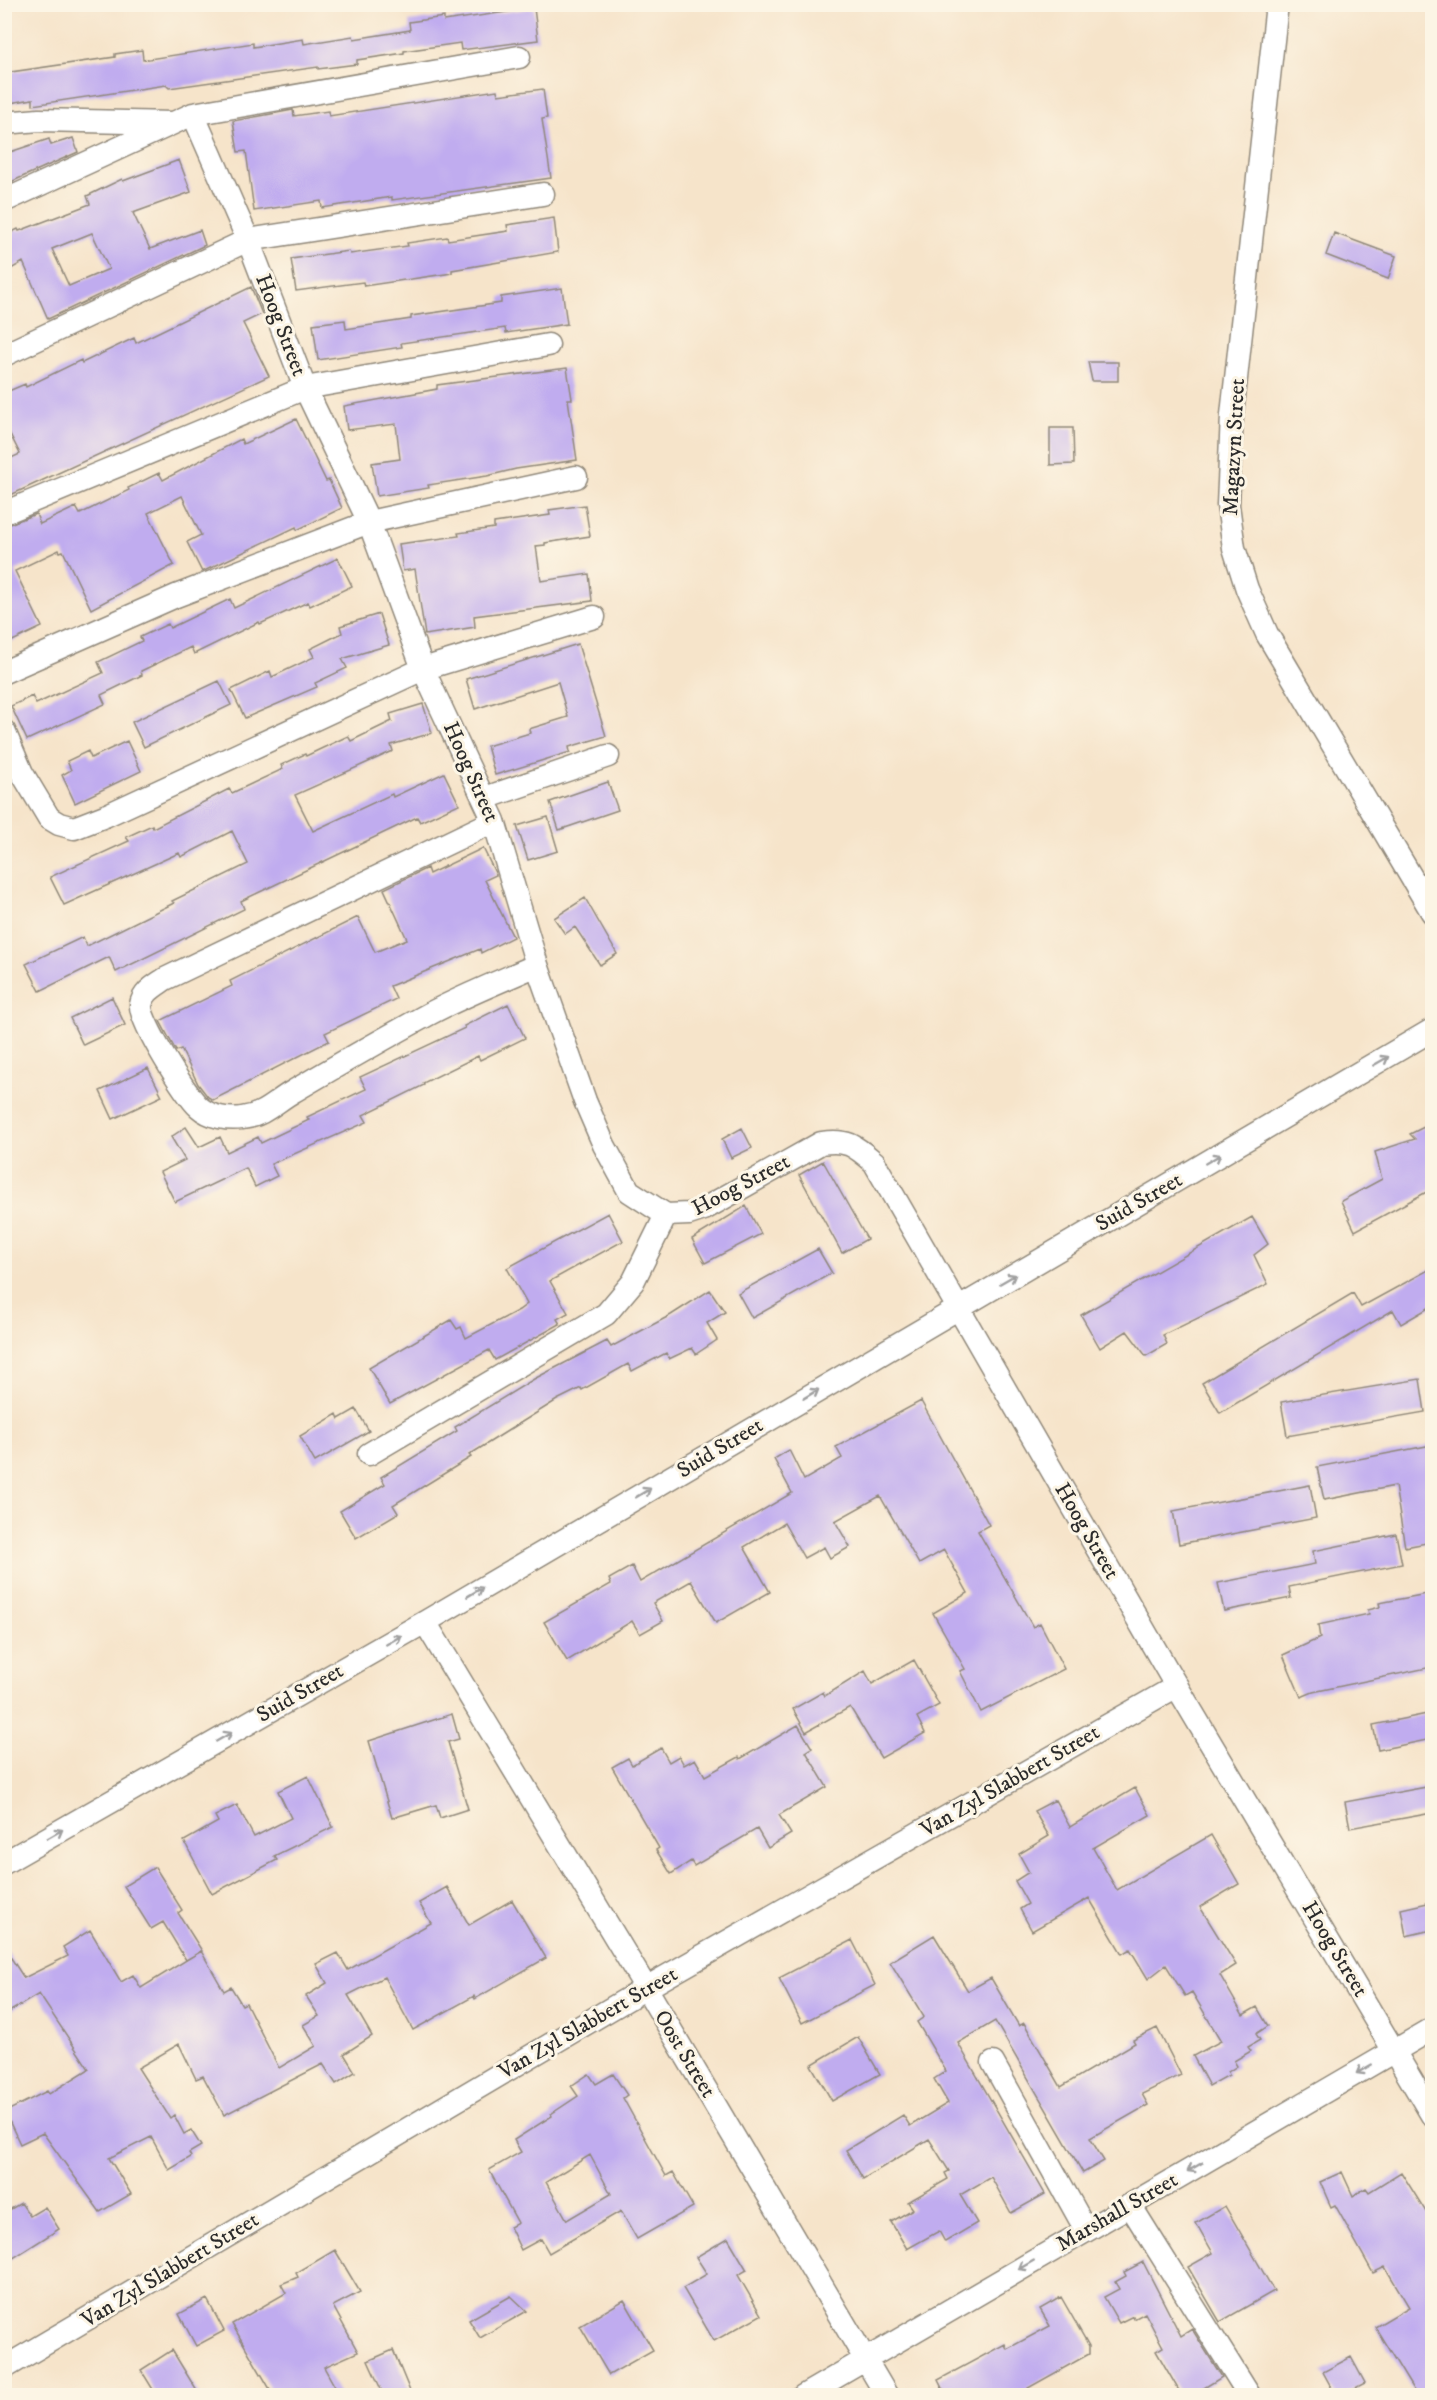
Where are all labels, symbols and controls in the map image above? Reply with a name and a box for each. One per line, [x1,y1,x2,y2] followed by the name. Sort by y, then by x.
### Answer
[249,270,313,380] street label: Hoog Street
[1217,378,1251,516] street label: Magazyn Street
[437,718,505,826] street label: Hoog Street
[1372,1055,1389,1067] one-way arrow
[687,1148,795,1222] street label: Hoog Street
[1203,1153,1221,1164] one-way arrow
[1091,1166,1187,1238] street label: Suid Street
[999,1272,1016,1284] one-way arrow
[802,1388,819,1400] one-way arrow
[672,1412,768,1484] street label: Suid Street
[1049,1478,1125,1584] street label: Hoog Street
[634,1487,651,1499] one-way arrow
[466,1586,483,1598] one-way arrow
[385,1633,402,1645] one-way arrow
[252,1657,348,1729] street label: Suid Street
[915,1719,1104,1844] street label: Van Zyl Slabbert Street
[215,1730,232,1742] one-way arrow
[46,1827,63,1839] one-way arrow
[1296,1896,1374,2002] street label: Hoog Street
[493,1961,682,2086] street label: Van Zyl Slabbert Street
[648,2005,722,2103] street label: Oost Street
[1356,2063,1373,2075] one-way arrow
[1187,2161,1204,2173] one-way arrow
[1051,2166,1183,2258] street label: Marshall Street
[75,2206,264,2334] street label: Van Zyl Slabbert Street
[1018,2259,1035,2271] one-way arrow

